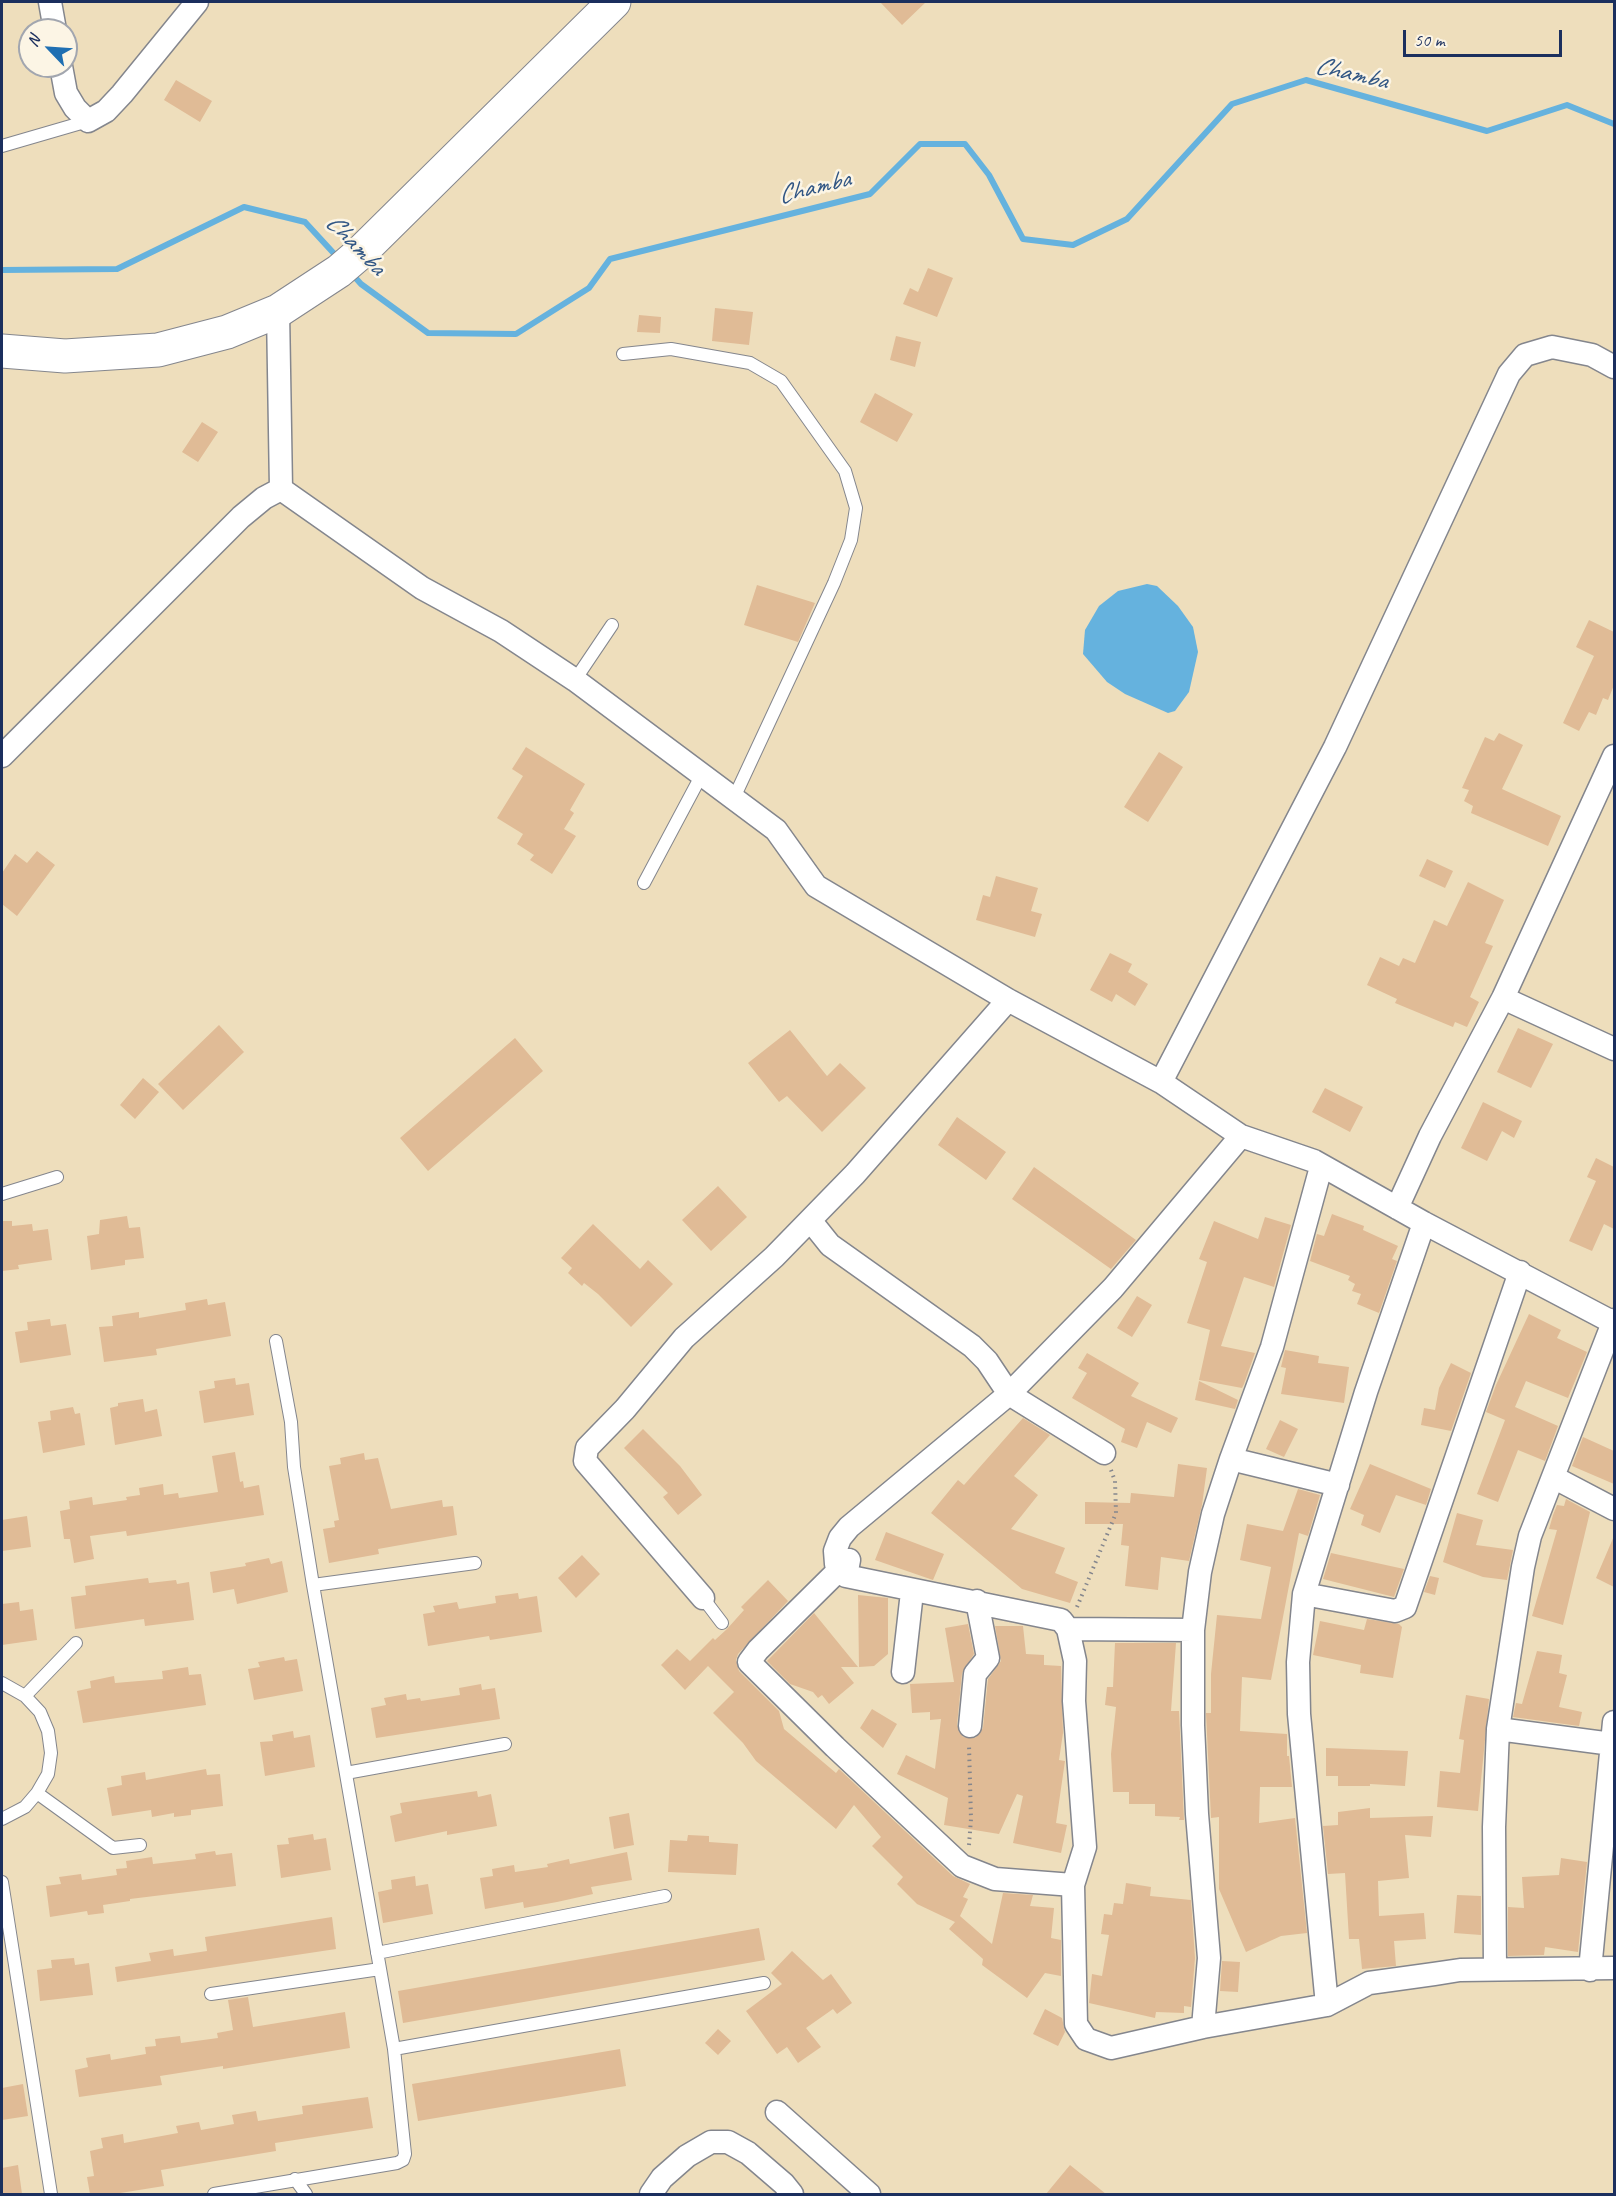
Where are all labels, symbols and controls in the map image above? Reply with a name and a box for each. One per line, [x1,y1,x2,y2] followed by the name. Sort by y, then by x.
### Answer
[18,18,78,78] north arrow
[1406,18,1565,56] scale bar
[1414,29,1445,51] text: 50 m
[22,33,45,50] text: N
[1312,51,1390,97] water label: Chamba
[775,164,853,212] water label: Chamba
[318,208,392,282] water label: Chamba

